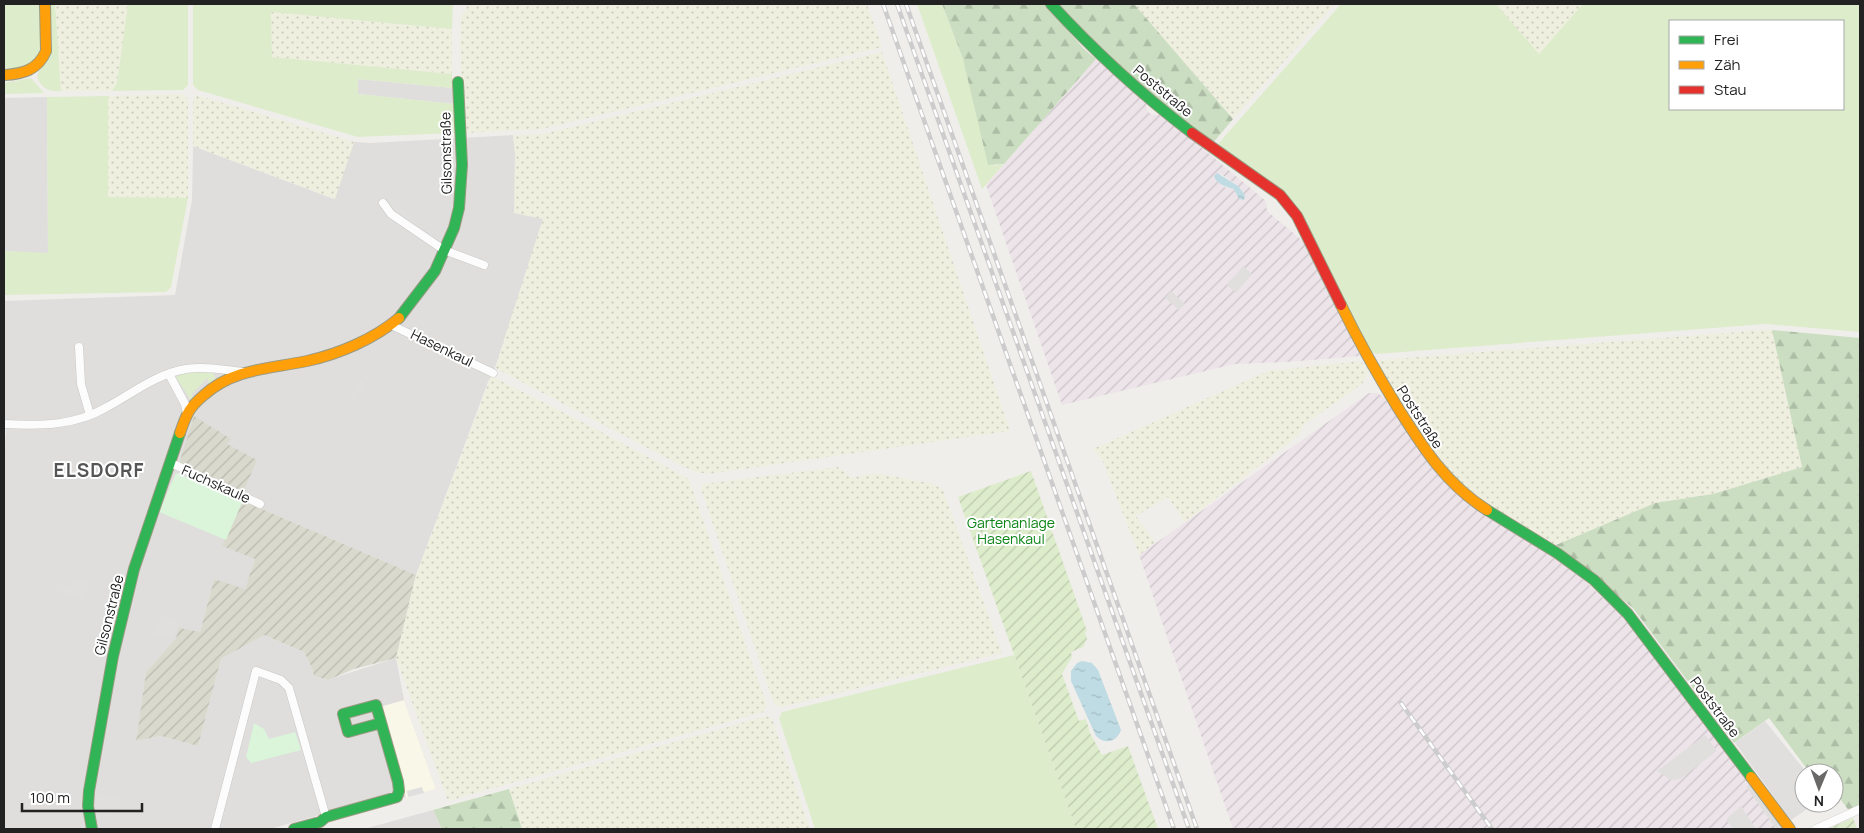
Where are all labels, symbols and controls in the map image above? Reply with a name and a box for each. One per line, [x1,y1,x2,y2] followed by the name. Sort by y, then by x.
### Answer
[1669,20,1844,110] legend
[1714,29,1739,50] text: Frei
[1714,54,1741,75] text: Zäh
[1130,60,1197,121] street label: Poststraße
[1714,79,1747,100] text: Stau
[435,112,456,194] street label: Gilsonstraße
[408,324,477,371] street label: Hasenkaul
[1393,382,1448,452] street label: Poststraße
[54,457,144,483] district label: ELSDORF
[179,460,254,507] street label: Fuchskaule
[967,513,1055,548] park label: Gartenanlage Hasenkaul
[89,573,128,657] street label: Gilsonstraße
[1686,672,1745,741] street label: Poststraße
[1794,763,1844,813] north arrow
[22,780,142,812] scale bar
[30,787,70,808] text: 100 m
[1814,792,1824,811] text: N

